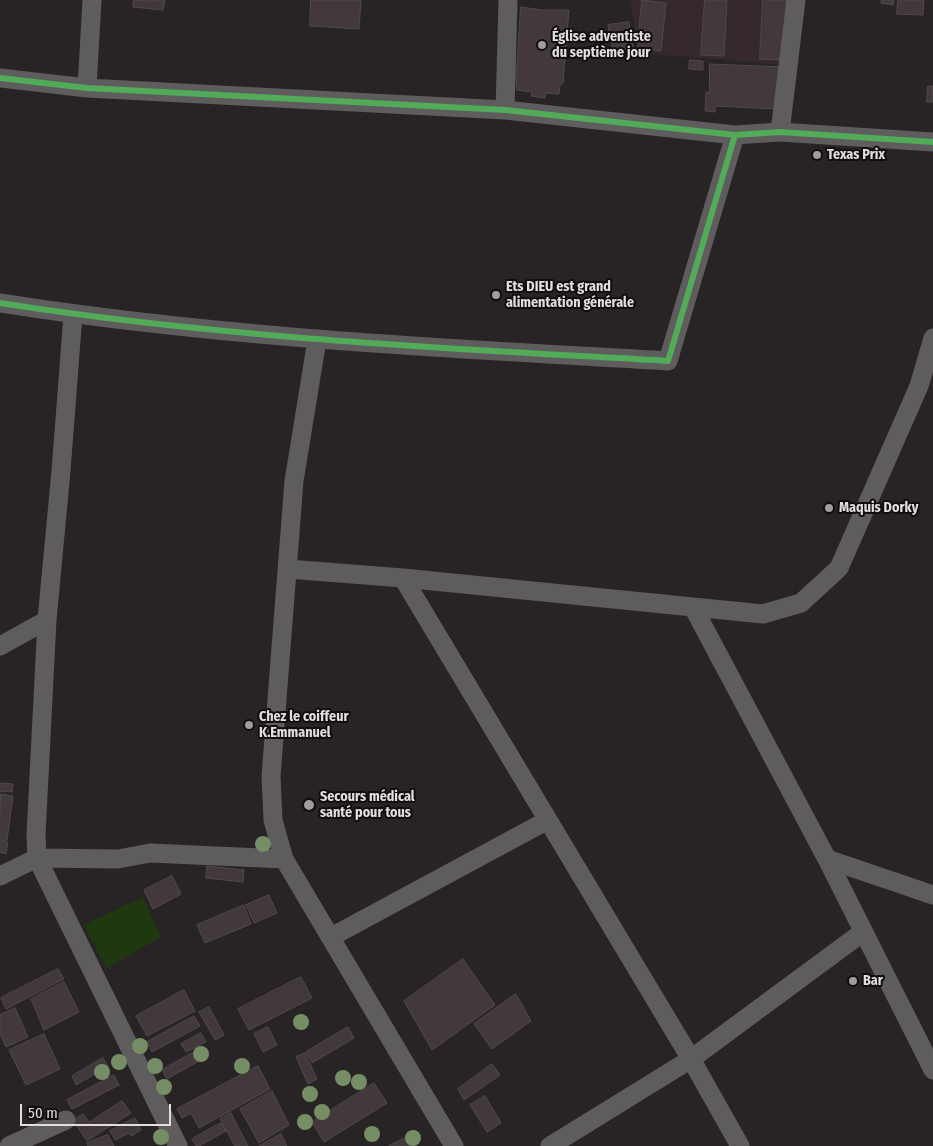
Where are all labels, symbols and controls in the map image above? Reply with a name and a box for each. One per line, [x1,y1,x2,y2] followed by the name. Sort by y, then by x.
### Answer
[552,29,651,62] place label: Église adventiste du septième jour
[536,39,548,51] marker: Église adventiste du septième jour
[827,147,885,163] place label: Texas Prix
[811,149,823,161] marker: Texas Prix
[506,279,634,312] place label: Ets DIEU est grand alimentation générale
[490,289,502,301] marker: Ets DIEU est grand alimentation générale
[839,500,918,516] place label: Maquis Dorky
[823,502,835,514] marker: Maquis Dorky
[259,709,349,742] place label: Chez le coiffeur K.Emmanuel
[243,719,255,731] marker: Chez le coiffeur K.Emmanuel
[320,789,415,822] place label: Secours médical santé pour tous
[302,798,316,812] marker: Secours médical santé pour tous
[863,973,883,989] place label: Bar
[847,975,859,987] marker: Bar
[22,1094,174,1126] scale bar
[28,1104,58,1122] text: 50 m

